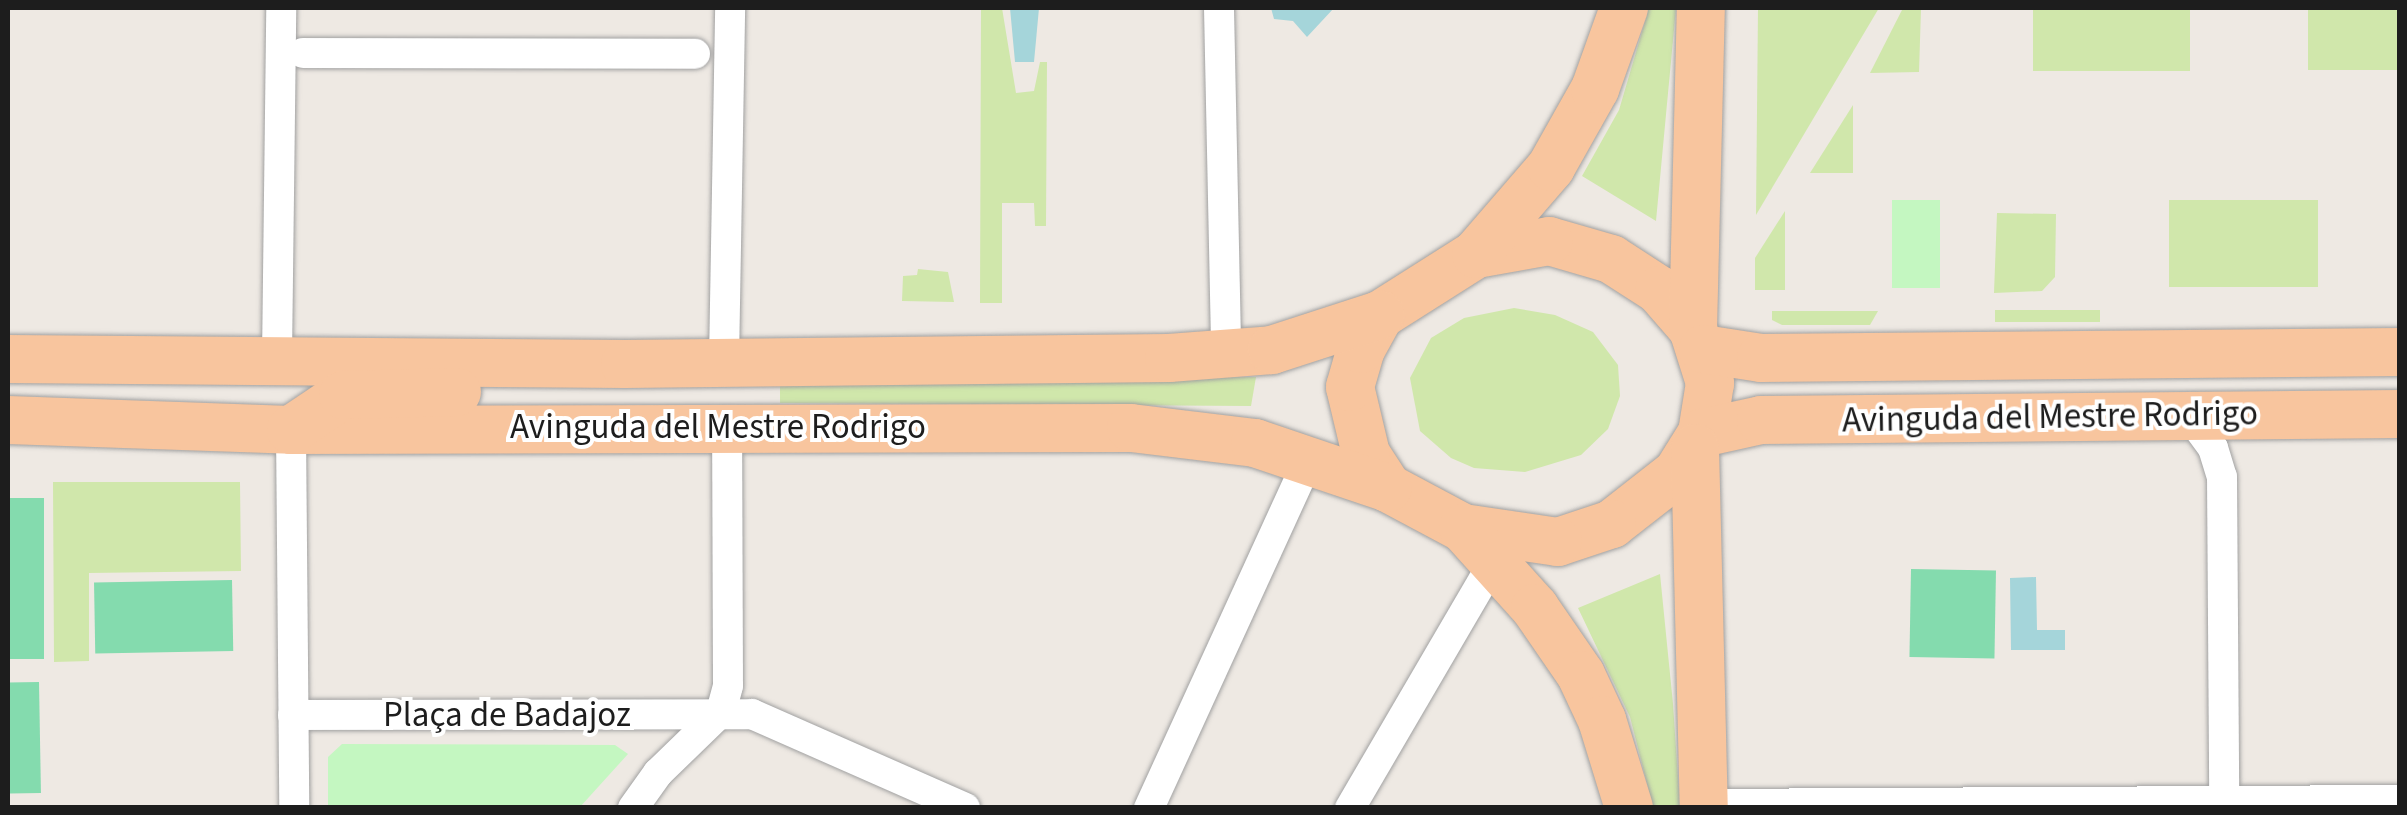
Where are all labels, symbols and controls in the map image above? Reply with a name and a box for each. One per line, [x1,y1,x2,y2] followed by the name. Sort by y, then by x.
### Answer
[1842,392,2258,442] street label: Avinguda del Mestre Rodrigo
[510,406,926,448] street label: Avinguda del Mestre Rodrigo
[383,694,631,736] street label: Plaça de Badajoz

